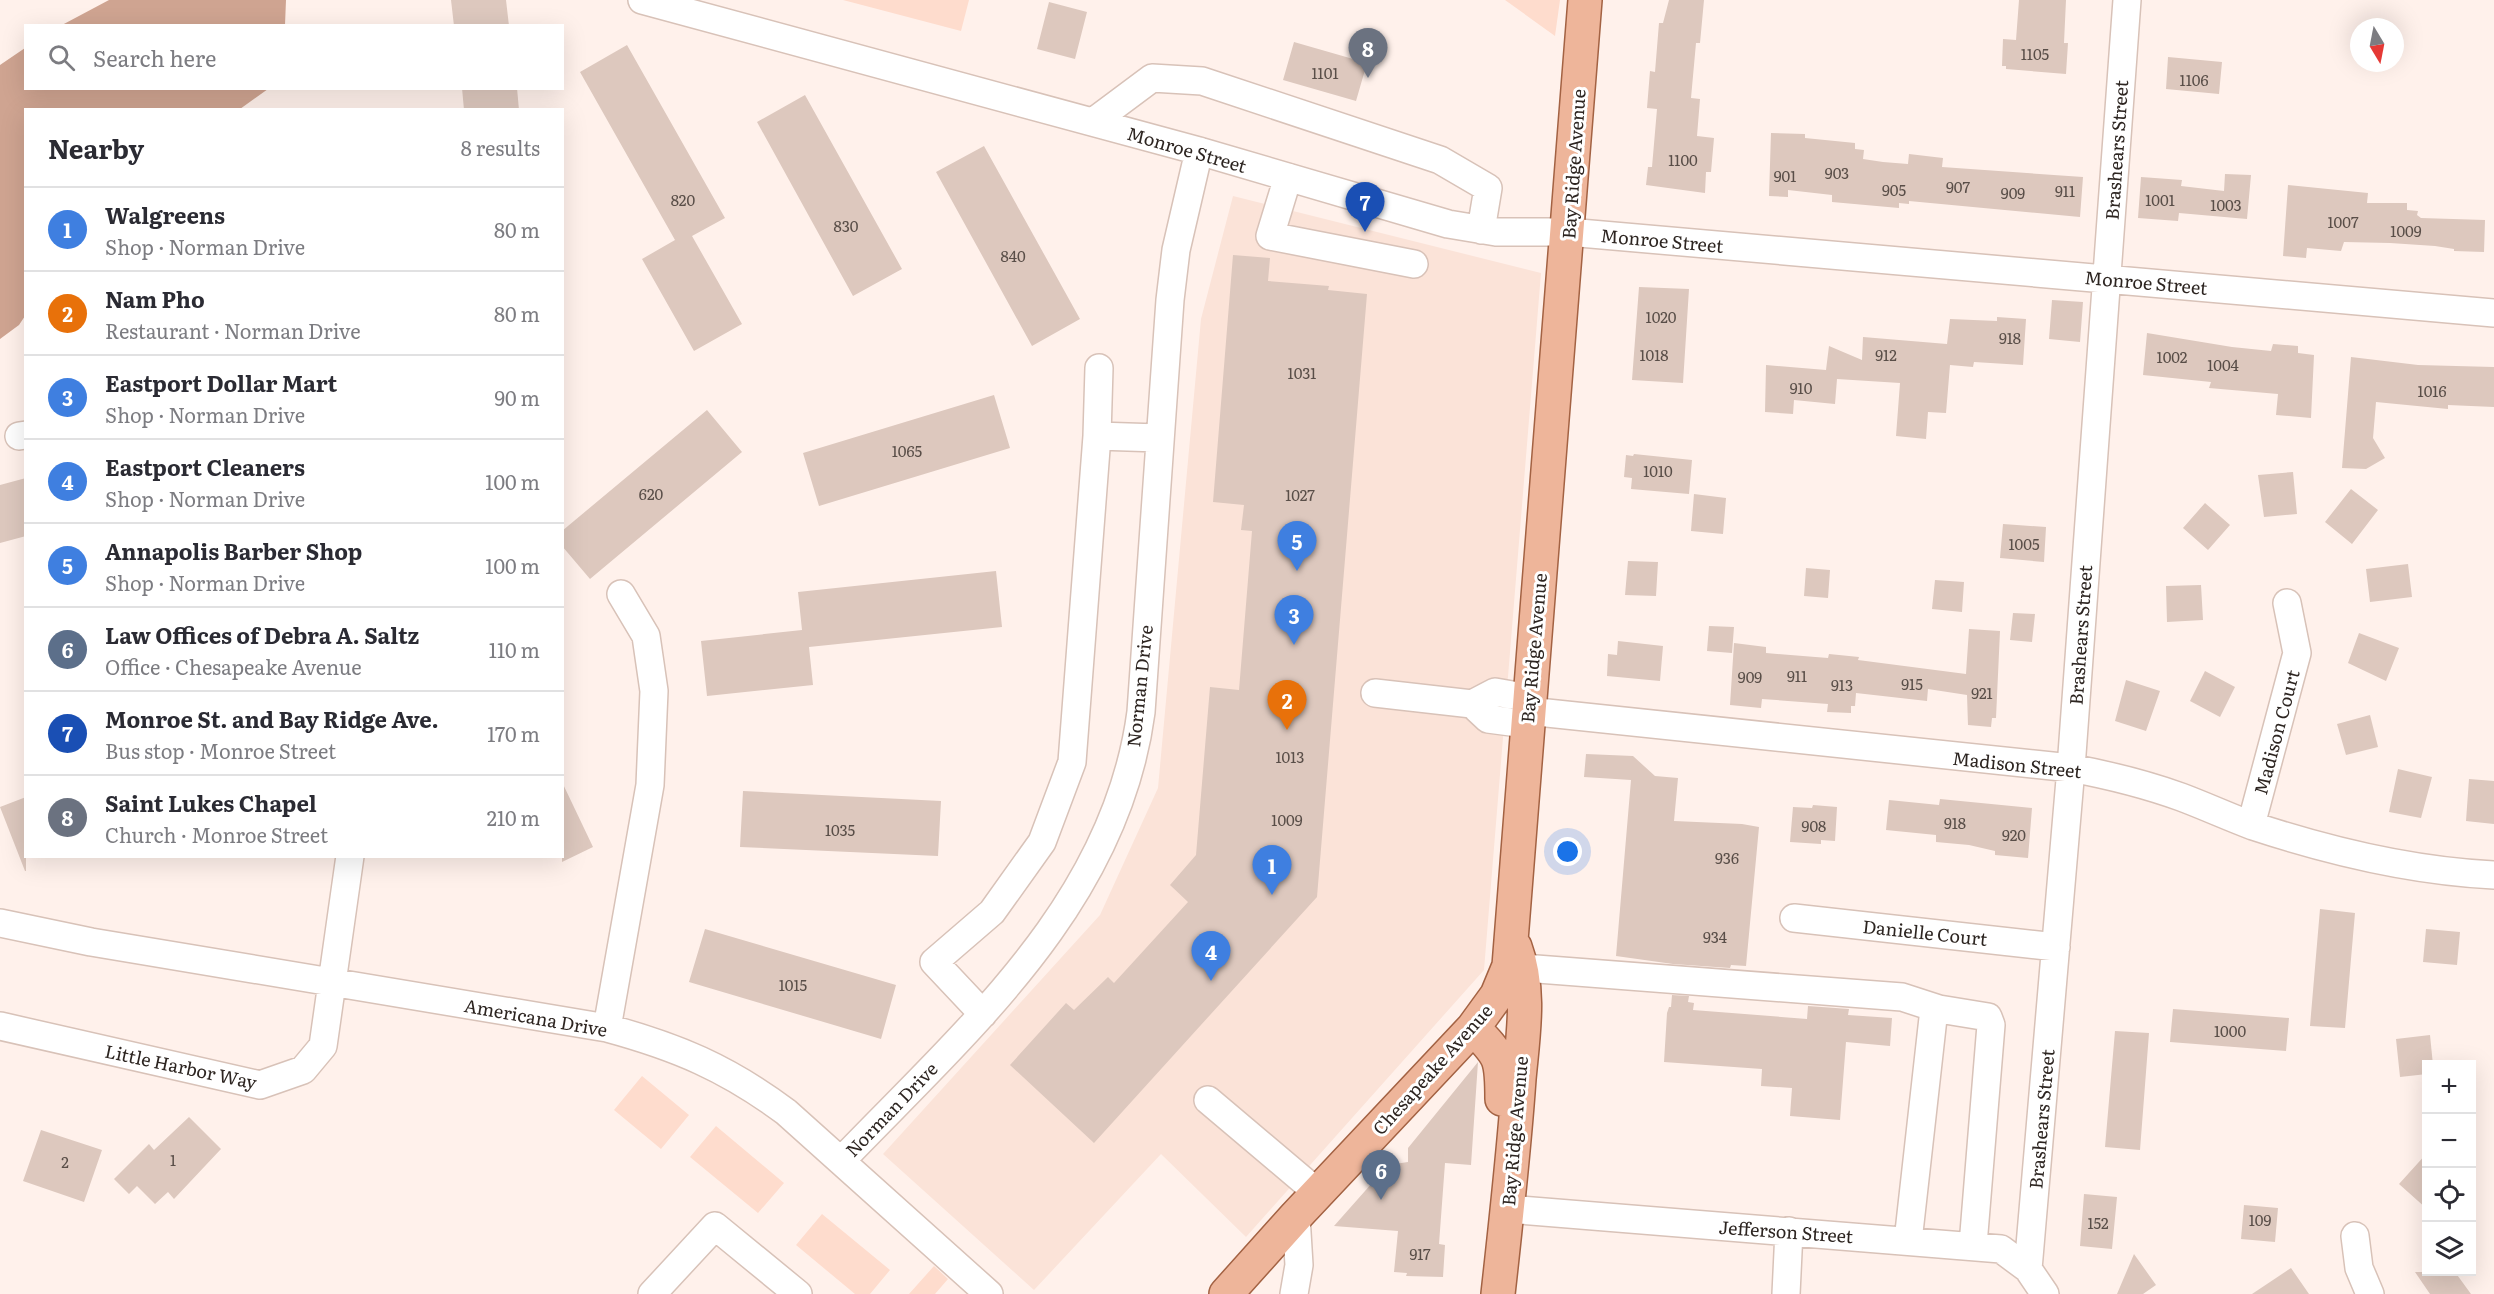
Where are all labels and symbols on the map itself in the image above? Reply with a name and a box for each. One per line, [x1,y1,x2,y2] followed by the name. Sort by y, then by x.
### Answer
[2350,18,2404,72] north arrow
[1348,28,1388,78] pin: 8
[2021,42,2050,65] house number: 1105
[1312,61,1339,84] house number: 1101
[2180,68,2208,91] house number: 1106
[2098,78,2134,221] street label: Brashears Street
[1554,88,1592,240] street label: Bay Ridge Avenue
[1124,119,1251,179] street label: Monroe Street
[1668,148,1698,171] house number: 1100
[1825,161,1849,184] house number: 903
[1774,164,1796,187] house number: 901
[1946,175,1970,198] house number: 907
[1882,178,1906,201] house number: 905
[2055,179,2075,202] house number: 911
[2001,181,2025,204] house number: 909
[1346,182,1384,232] pin: 7
[671,188,695,211] house number: 820
[2145,188,2175,211] house number: 1001
[2210,193,2242,216] house number: 1003
[2327,210,2359,233] house number: 1007
[833,214,859,237] house number: 830
[2390,219,2422,242] house number: 1009
[1599,221,1725,259] street label: Monroe Street
[1000,244,1026,267] house number: 840
[2083,263,2209,301] street label: Monroe Street
[1646,305,1677,328] house number: 1020
[1999,326,2021,349] house number: 918
[1639,343,1669,366] house number: 1018
[1875,343,1897,366] house number: 912
[2157,345,2188,368] house number: 1002
[2207,353,2239,376] house number: 1004
[1288,361,1316,384] house number: 1031
[1790,376,1813,399] house number: 910
[2418,379,2446,402] house number: 1016
[892,439,923,462] house number: 1065
[1643,459,1673,482] house number: 1010
[639,482,663,505] house number: 620
[1285,483,1315,506] house number: 1027
[1278,522,1316,571] pin: 5
[2008,532,2040,555] house number: 1005
[2062,563,2098,706] street label: Brashears Street
[1513,572,1553,724] street label: Bay Ridge Avenue
[1274,596,1314,645] pin: 3
[1119,624,1159,748] street label: Norman Drive
[1787,664,1807,687] house number: 911
[1738,665,1762,688] house number: 909
[2246,666,2306,798] street label: Madison Court
[1901,672,1923,695] house number: 915
[1831,673,1853,696] house number: 913
[1268,680,1306,730] pin: 2
[1971,681,1993,704] house number: 921
[1951,744,2084,784] street label: Madison Street
[1275,745,1305,768] house number: 1013
[1271,808,1303,831] house number: 1009
[1944,811,1966,834] house number: 918
[1802,814,1826,837] house number: 908
[825,818,855,841] house number: 1035
[2002,823,2026,846] house number: 920
[1553,837,1582,866] your location
[1252,846,1292,895] pin: 1
[1715,846,1739,869] house number: 936
[1861,912,1989,952] street label: Danielle Court
[1703,925,1727,948] house number: 934
[1192,932,1230,981] pin: 4
[779,973,808,996] house number: 1015
[462,991,610,1043] street label: Americana Drive
[1366,998,1498,1140] street label: Chesapeake Avenue
[2214,1019,2246,1042] house number: 1000
[102,1037,260,1095] street label: Little Harbor Way
[2021,1047,2061,1190] street label: Brashears Street
[839,1055,943,1163] street label: Norman Drive
[1494,1055,1534,1207] street label: Bay Ridge Avenue
[170,1148,176,1171] house number: 1
[61,1150,69,1173] house number: 2
[1362,1150,1400,1200] pin: 6
[2249,1208,2271,1231] house number: 109
[2087,1211,2109,1234] house number: 152
[1718,1213,1855,1249] street label: Jefferson Street
[1409,1242,1431,1265] house number: 917

